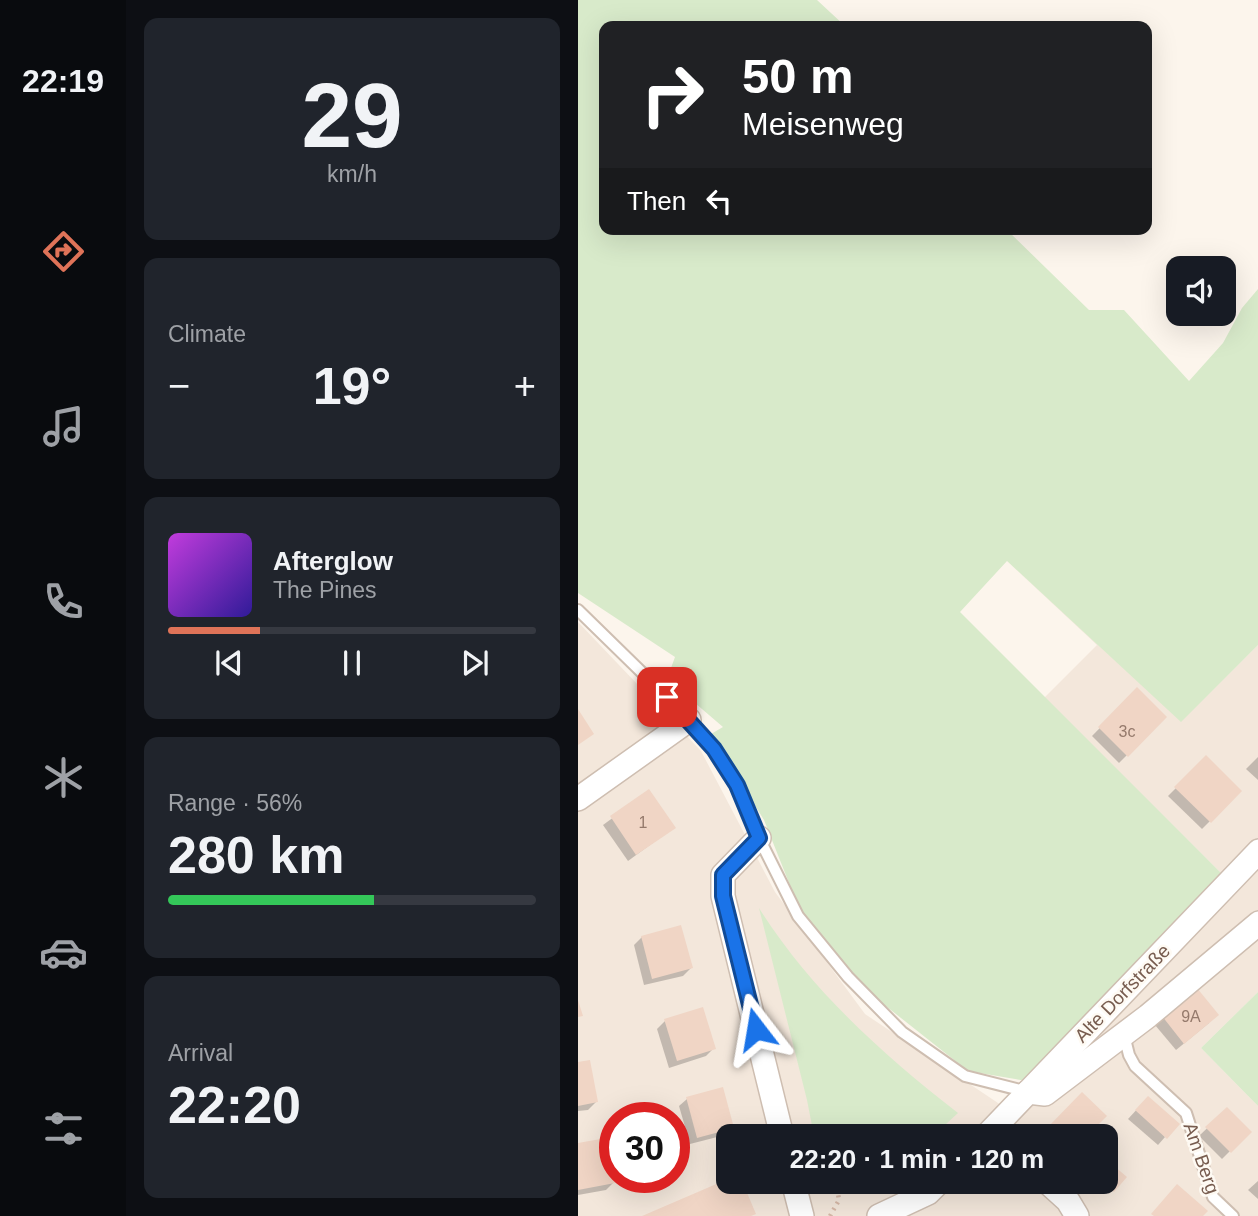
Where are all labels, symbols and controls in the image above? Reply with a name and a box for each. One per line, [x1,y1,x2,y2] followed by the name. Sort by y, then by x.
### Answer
[627,49,718,140] icon: right
[742,49,854,103] text: 50 m
[22,63,104,99] text: 22:19
[301,65,403,166] text: 29
[742,106,904,142] text: Meisenweg
[327,161,377,187] text: km/h
[700,182,738,220] icon: left
[627,186,686,216] text: Then
[39,227,88,276] icon: directions
[1166,256,1236,326] map controls
[1166,256,1236,326] button: sound
[168,321,246,347] text: Climate
[313,357,391,415] text: 19°
[168,365,190,407] text: −
[514,365,536,407] text: +
[39,402,88,451] icon: music
[273,546,393,576] text: Afterglow
[39,577,88,626] icon: phone
[273,577,377,603] text: The Pines
[210,644,248,682] icon: previous
[333,644,371,682] icon: pause
[456,644,494,682] icon: next
[637,667,697,727] pin
[648,678,686,716] icon: arrive
[1119,723,1135,740] house number: 3c
[39,753,88,802] icon: climate
[168,790,302,816] text: Range · 56%
[639,814,648,831] house number: 1
[168,826,344,884] text: 280 km
[39,928,88,977] icon: car
[1070,940,1174,1047] street label: Alte Dorfstraße
[719,992,793,1066] position arrow
[1181,1008,1201,1025] house number: 9A
[168,1040,233,1066] text: Arrival
[168,1076,301,1134] text: 22:20
[599,1102,690,1193] speed limit sign: 30
[39,1104,88,1153] icon: filters
[1180,1120,1223,1197] street label: Am Berg
[790,1144,1044,1174] text: 22:20 · 1 min · 120 m

